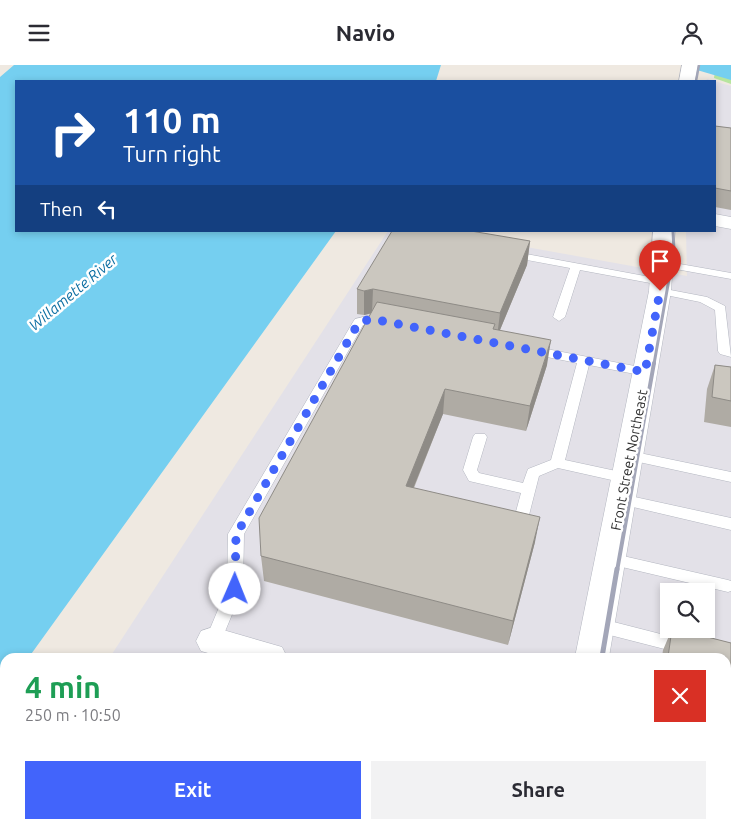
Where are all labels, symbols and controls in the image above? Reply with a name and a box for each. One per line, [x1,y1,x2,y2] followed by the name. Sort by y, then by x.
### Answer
[25,19,53,47] icon: menu
[678,19,706,47] icon: person
[336,20,395,45] text: Navio
[40,100,105,165] icon: right
[123,100,221,140] text: 110 m
[123,141,221,166] text: Turn right
[93,195,121,223] icon: left
[40,198,83,220] text: Then
[639,240,681,291] pin
[646,247,674,275] icon: arrive
[26,249,121,334] water label: Willamette River
[607,388,651,532] street label: Front Street Northeast
[208,562,260,614] position arrow
[660,583,715,638] map controls
[660,583,715,638] button: search
[25,670,101,704] text: 4 min
[654,670,706,722] button: close
[25,706,121,724] text: 250 m · 10:50
[25,761,361,819] button: Exit
[371,761,706,819] button: Share

